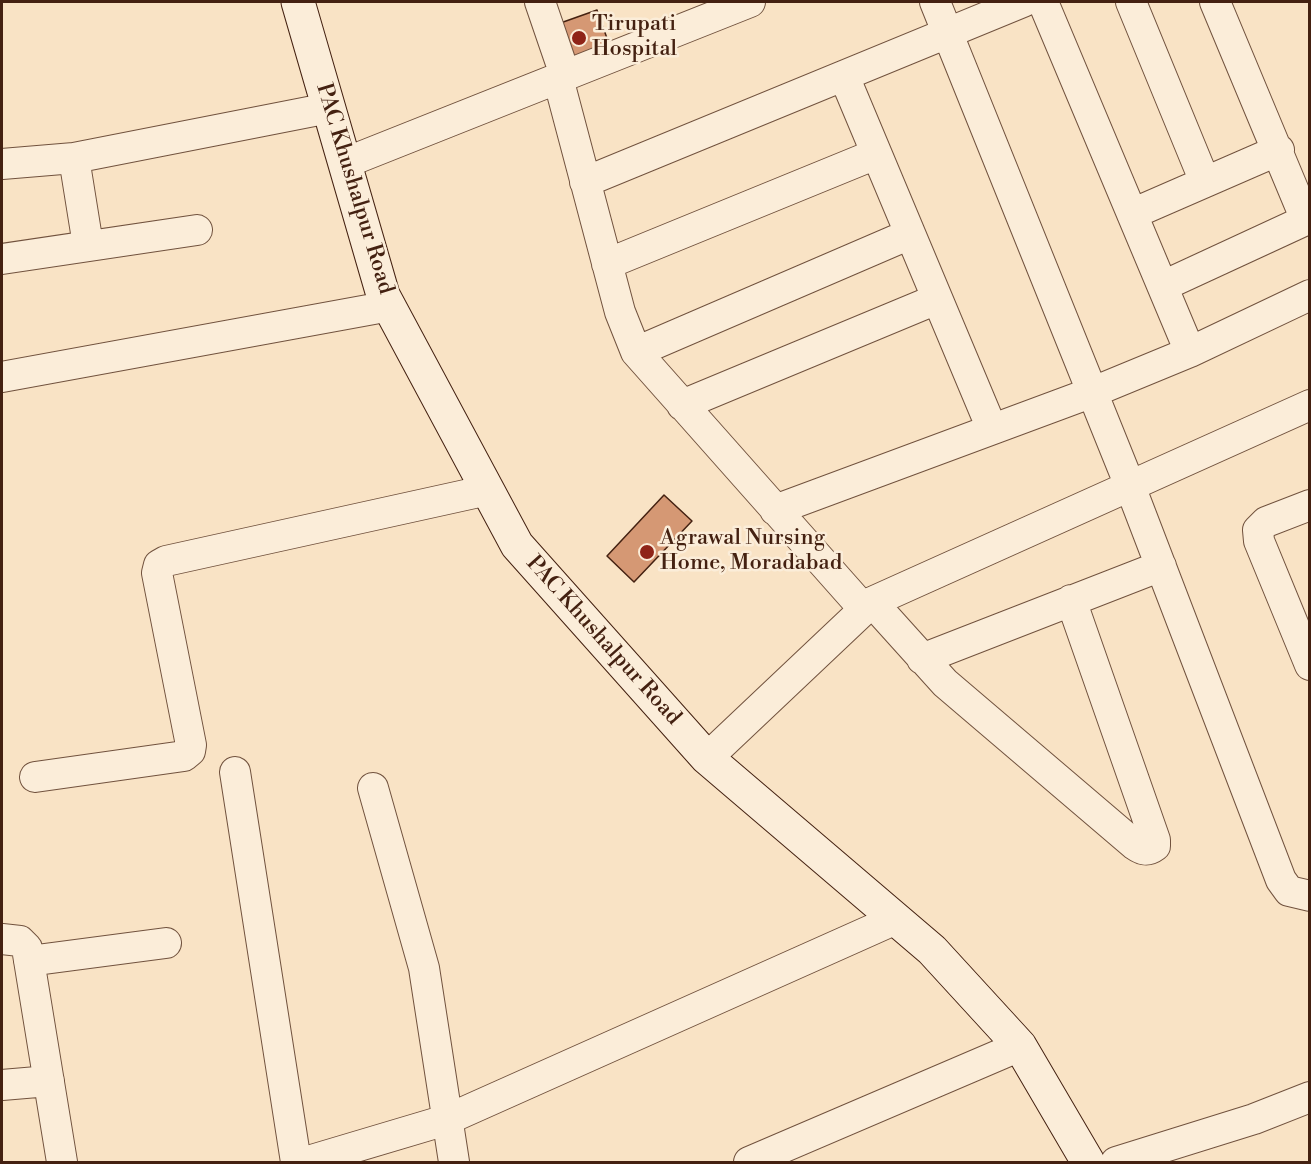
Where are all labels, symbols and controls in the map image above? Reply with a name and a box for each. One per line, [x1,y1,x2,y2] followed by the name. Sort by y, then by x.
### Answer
[592,12,677,63] place label: Tirupati Hospital
[570,29,588,47] marker: Tirupati Hospital
[309,80,399,298] street label: PAC Khushalpur Road
[660,526,842,578] place label: Agrawal Nursing Home, Moradabad
[638,543,656,561] marker: Agrawal Nursing Home, Moradabad
[520,551,686,731] street label: PAC Khushalpur Road

